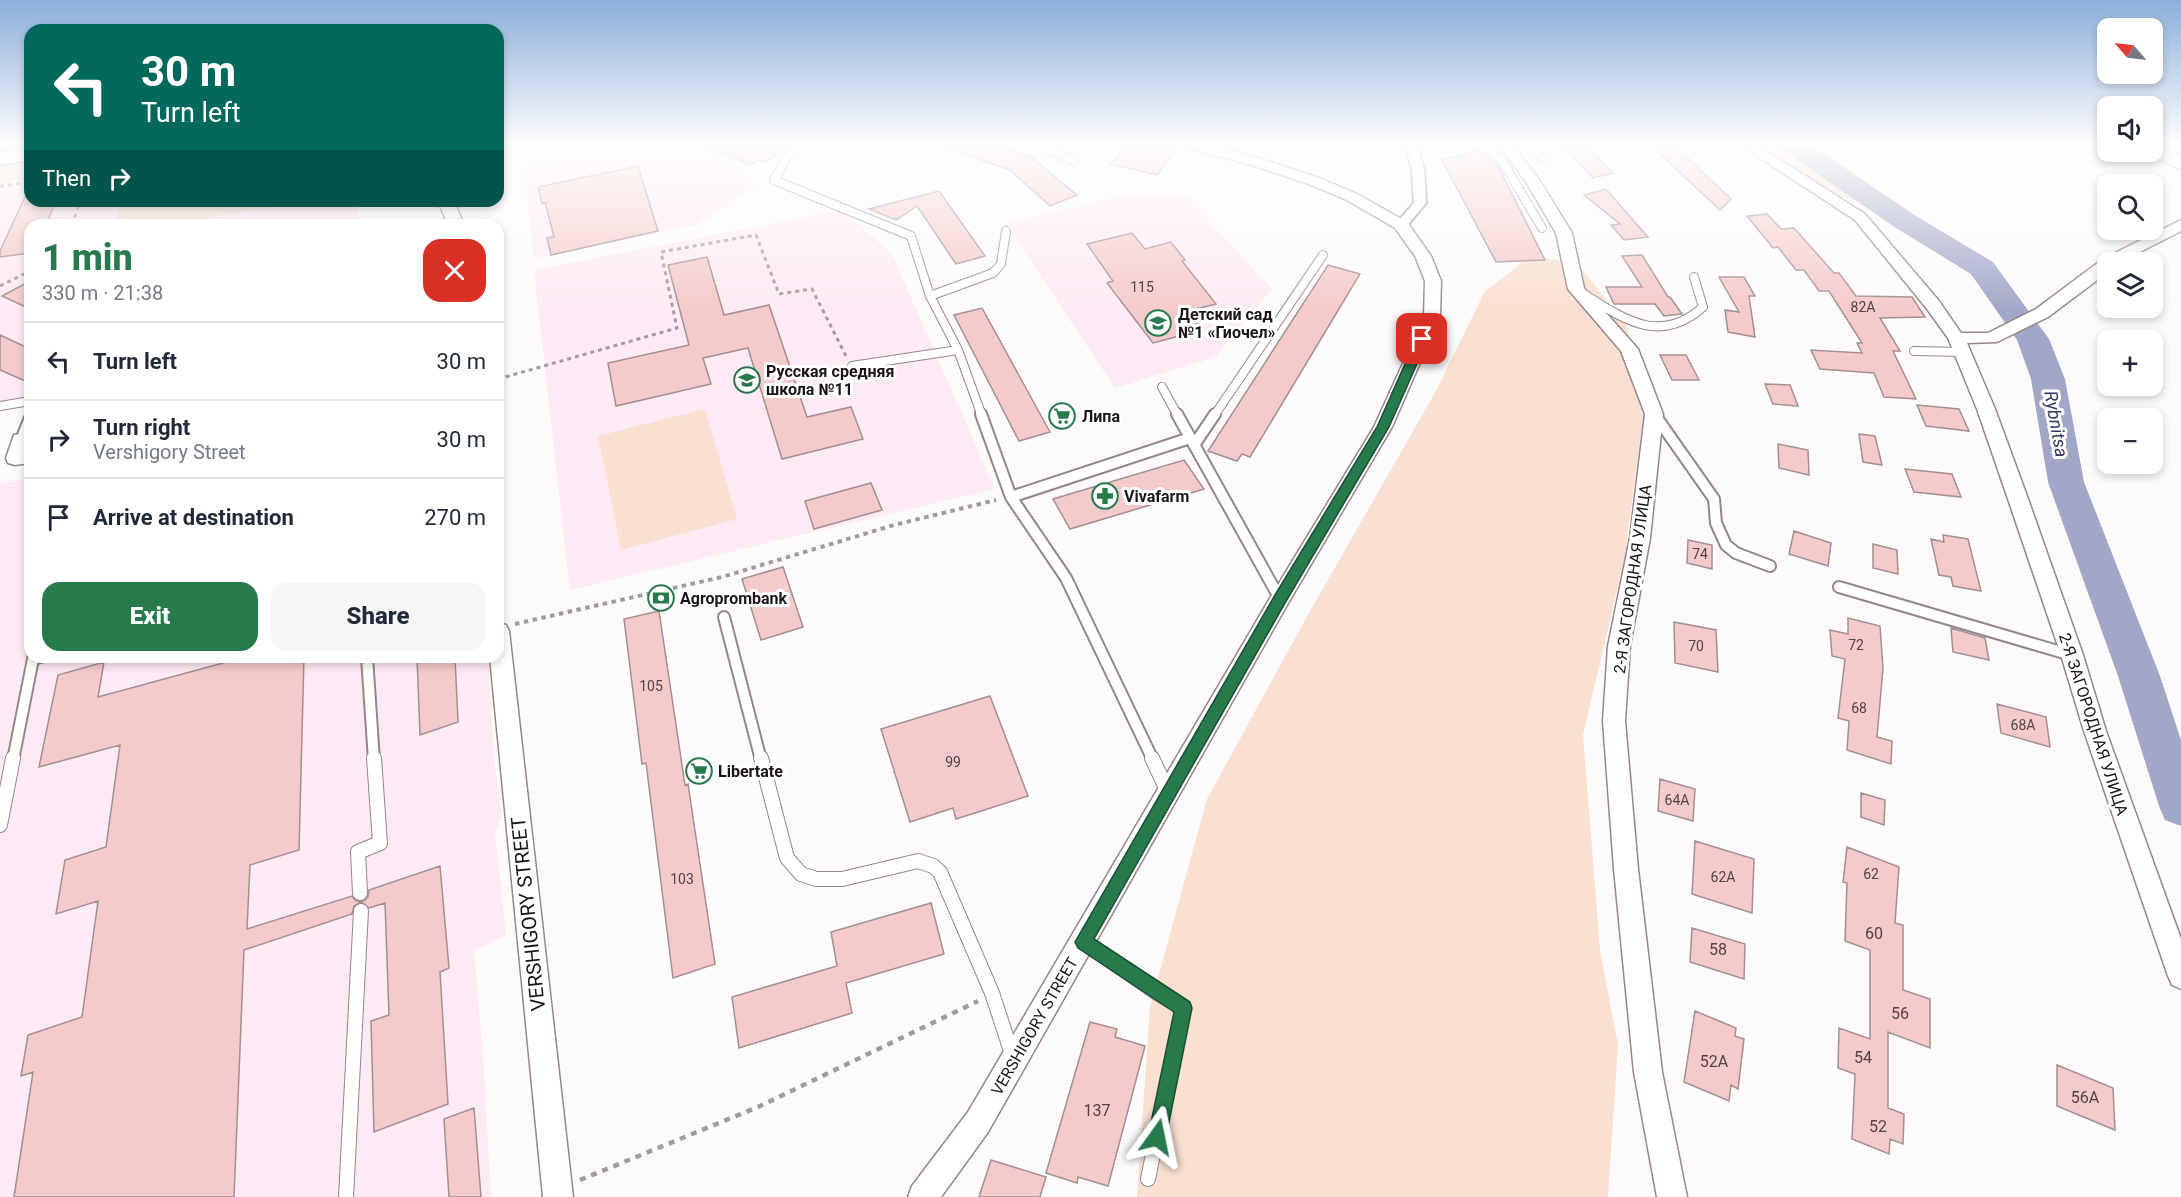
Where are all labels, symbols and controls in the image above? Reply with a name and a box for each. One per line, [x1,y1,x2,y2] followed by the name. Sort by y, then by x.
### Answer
[2097,18,2163,84] north arrow
[2097,18,2163,474] map controls
[141,47,236,96] text: 30 m
[42,48,120,126] icon: left
[2097,96,2163,162] button: sound
[141,97,241,129] text: Turn left
[103,162,136,195] icon: right
[42,166,91,191] text: Then
[2097,174,2163,240] button: search
[42,237,133,279] text: 1 min
[423,239,486,302] button: close
[2097,252,2163,318] button: layers
[1130,279,1154,295] house number: 115
[42,281,163,305] text: 330 m · 21:38
[1851,299,1875,315] house number: 82А
[1178,305,1276,342] place label: Детский сад №1 «Гиочел»
[1143,308,1173,338] school or university icon: Детский сад №1 «Гиочел»
[1396,313,1447,364] pin
[1405,322,1438,355] icon: arrive
[2097,330,2163,396] button: +
[42,345,75,378] icon: left
[93,349,177,374] text: Turn left
[437,349,486,374] text: 30 m
[766,362,894,399] place label: Русская средняя школа №11
[732,365,762,395] school or university icon: Русская средняя школа №11
[2040,389,2073,459] water label: Rybnitsa
[1047,401,1077,431] supermarket icon: Липа
[1082,407,1120,426] place label: Липа
[2097,408,2163,474] button: −
[93,415,190,440] text: Turn right
[42,423,75,456] icon: right
[437,427,486,452] text: 30 m
[93,440,246,464] text: Vershigory Street
[1090,481,1120,511] pharmacy icon: Vivafarm
[1610,483,1655,675] street label: 2-Я ЗАГОРОДНАЯ УЛИЦА
[1124,487,1189,506] place label: Vivafarm
[42,501,75,534] icon: arrive
[93,505,294,530] text: Arrive at destination
[424,505,486,530] text: 270 m
[1692,546,1708,562] house number: 74
[42,582,258,651] button: Exit
[270,582,486,651] button: Share
[646,583,676,613] bank icon: Agroprombank
[680,589,788,608] place label: Agroprombank
[2055,631,2132,818] street label: 2-Я ЗАГОРОДНАЯ УЛИЦА
[1848,637,1864,653] house number: 72
[1688,638,1704,654] house number: 70
[639,678,663,694] house number: 105
[1851,700,1867,716] house number: 68
[2011,717,2035,733] house number: 68А
[945,754,961,770] house number: 99
[684,756,714,786] supermarket icon: Libertate
[718,762,783,781] place label: Libertate
[1665,792,1689,808] house number: 64А
[506,816,550,1012] street label: VERSHIGORY STREET
[1863,866,1879,882] house number: 62
[1711,869,1735,885] house number: 62А
[670,871,694,887] house number: 103
[1865,924,1883,943] house number: 60
[1709,940,1727,959] house number: 58
[987,953,1082,1099] street label: VERSHIGORY STREET
[1891,1004,1909,1023] house number: 56
[1854,1048,1872,1067] house number: 54
[1700,1052,1729,1071] house number: 52А
[2071,1088,2100,1107] house number: 56А
[1084,1101,1110,1120] house number: 137
[1125,1105,1189,1169] position arrow
[1869,1117,1887,1136] house number: 52

